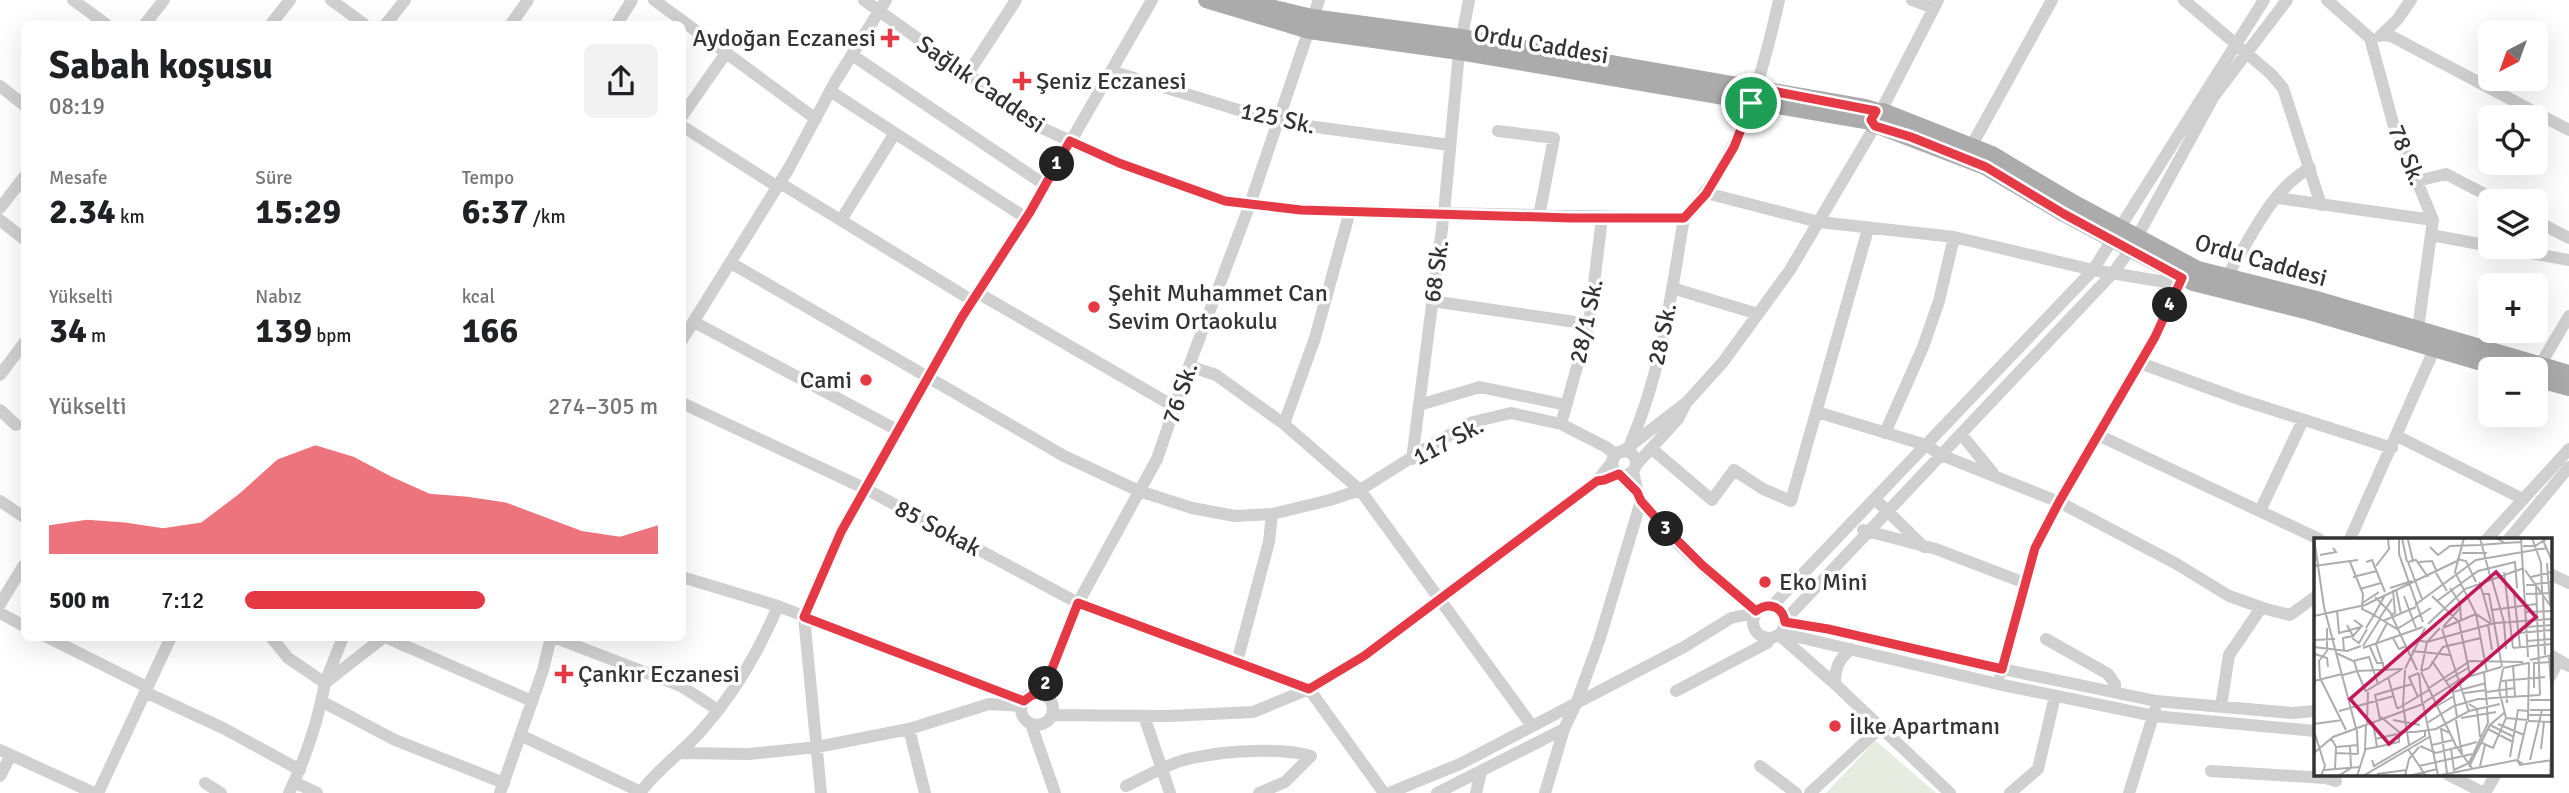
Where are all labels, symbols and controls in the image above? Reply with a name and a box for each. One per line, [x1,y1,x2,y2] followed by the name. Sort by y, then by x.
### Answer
[1471,17,1611,71] street label: Ordu Caddesi
[2478,21,2548,91] north arrow
[2478,21,2548,427] map controls
[693,23,876,53] place label: Aydoğan Eczanesi
[911,29,1051,139] street label: Sağlık Caddesi
[882,30,898,46] marker: Aydoğan Eczanesi
[49,42,273,89] text: Sabah koşusu
[584,44,658,118] button: share
[1036,66,1187,96] place label: Şeniz Eczanesi
[1014,73,1030,89] marker: Şeniz Eczanesi
[1721,73,1781,133] pin
[1732,84,1770,122] icon: arrive
[49,92,105,121] text: 08:19
[1238,95,1318,141] street label: 125 Sk.
[2478,105,2548,175] button: locate
[2381,120,2433,190] street label: 78 Sk.
[1040,146,1074,182] pin: 1
[1051,151,1062,175] text: 1
[49,166,108,190] text: Mesafe
[255,166,292,190] text: Süre
[462,166,514,190] text: Tempo
[2478,189,2548,259] button: layers
[49,190,116,233] text: 2.34
[255,190,341,233] text: 15:29
[462,190,529,233] text: 6:37
[116,205,145,229] text: km
[529,205,566,229] text: /km
[2191,227,2331,293] street label: Ordu Caddesi
[1417,238,1455,304] street label: 68 Sk.
[2478,273,2548,343] button: +
[1562,276,1610,366] street label: 28/1 Sk.
[1108,278,1328,336] place label: Şehit Muhammet Can Sevim Ortaokulu
[49,285,113,309] text: Yükselti
[255,285,302,309] text: Nabız
[462,285,495,309] text: kcal
[2152,288,2188,322] pin: 4
[2164,292,2175,316] text: 4
[1086,299,1102,315] marker: Şehit Muhammet Can Sevim Ortaokulu
[1641,300,1683,368] street label: 28 Sk.
[49,309,87,352] text: 34
[255,309,312,352] text: 139
[462,309,518,352] text: 166
[87,324,106,348] text: m
[312,324,351,348] text: bpm
[2478,357,2548,427] button: −
[1156,358,1204,428] street label: 76 Sk.
[800,365,852,395] place label: Cami
[858,372,874,388] marker: Cami
[49,392,126,421] text: Yükselti
[548,392,658,421] text: 274–305 m
[1407,410,1489,472] street label: 117 Sk.
[890,493,986,563] street label: 85 Sokak
[1648,512,1684,546] pin: 3
[1660,516,1671,540] text: 3
[2314,538,2552,776] inset map
[1779,567,1867,597] place label: Eko Mini
[1757,574,1773,590] marker: Eko Mini
[49,586,110,615] text: 500 m
[161,586,204,615] text: 7:12
[578,659,740,689] place label: Çankır Eczanesi
[556,666,572,682] marker: Çankır Eczanesi
[1028,666,1064,702] pin: 2
[1040,671,1051,695] text: 2
[1849,711,2000,741] place label: İlke Apartmanı
[1827,718,1843,734] marker: İlke Apartmanı

